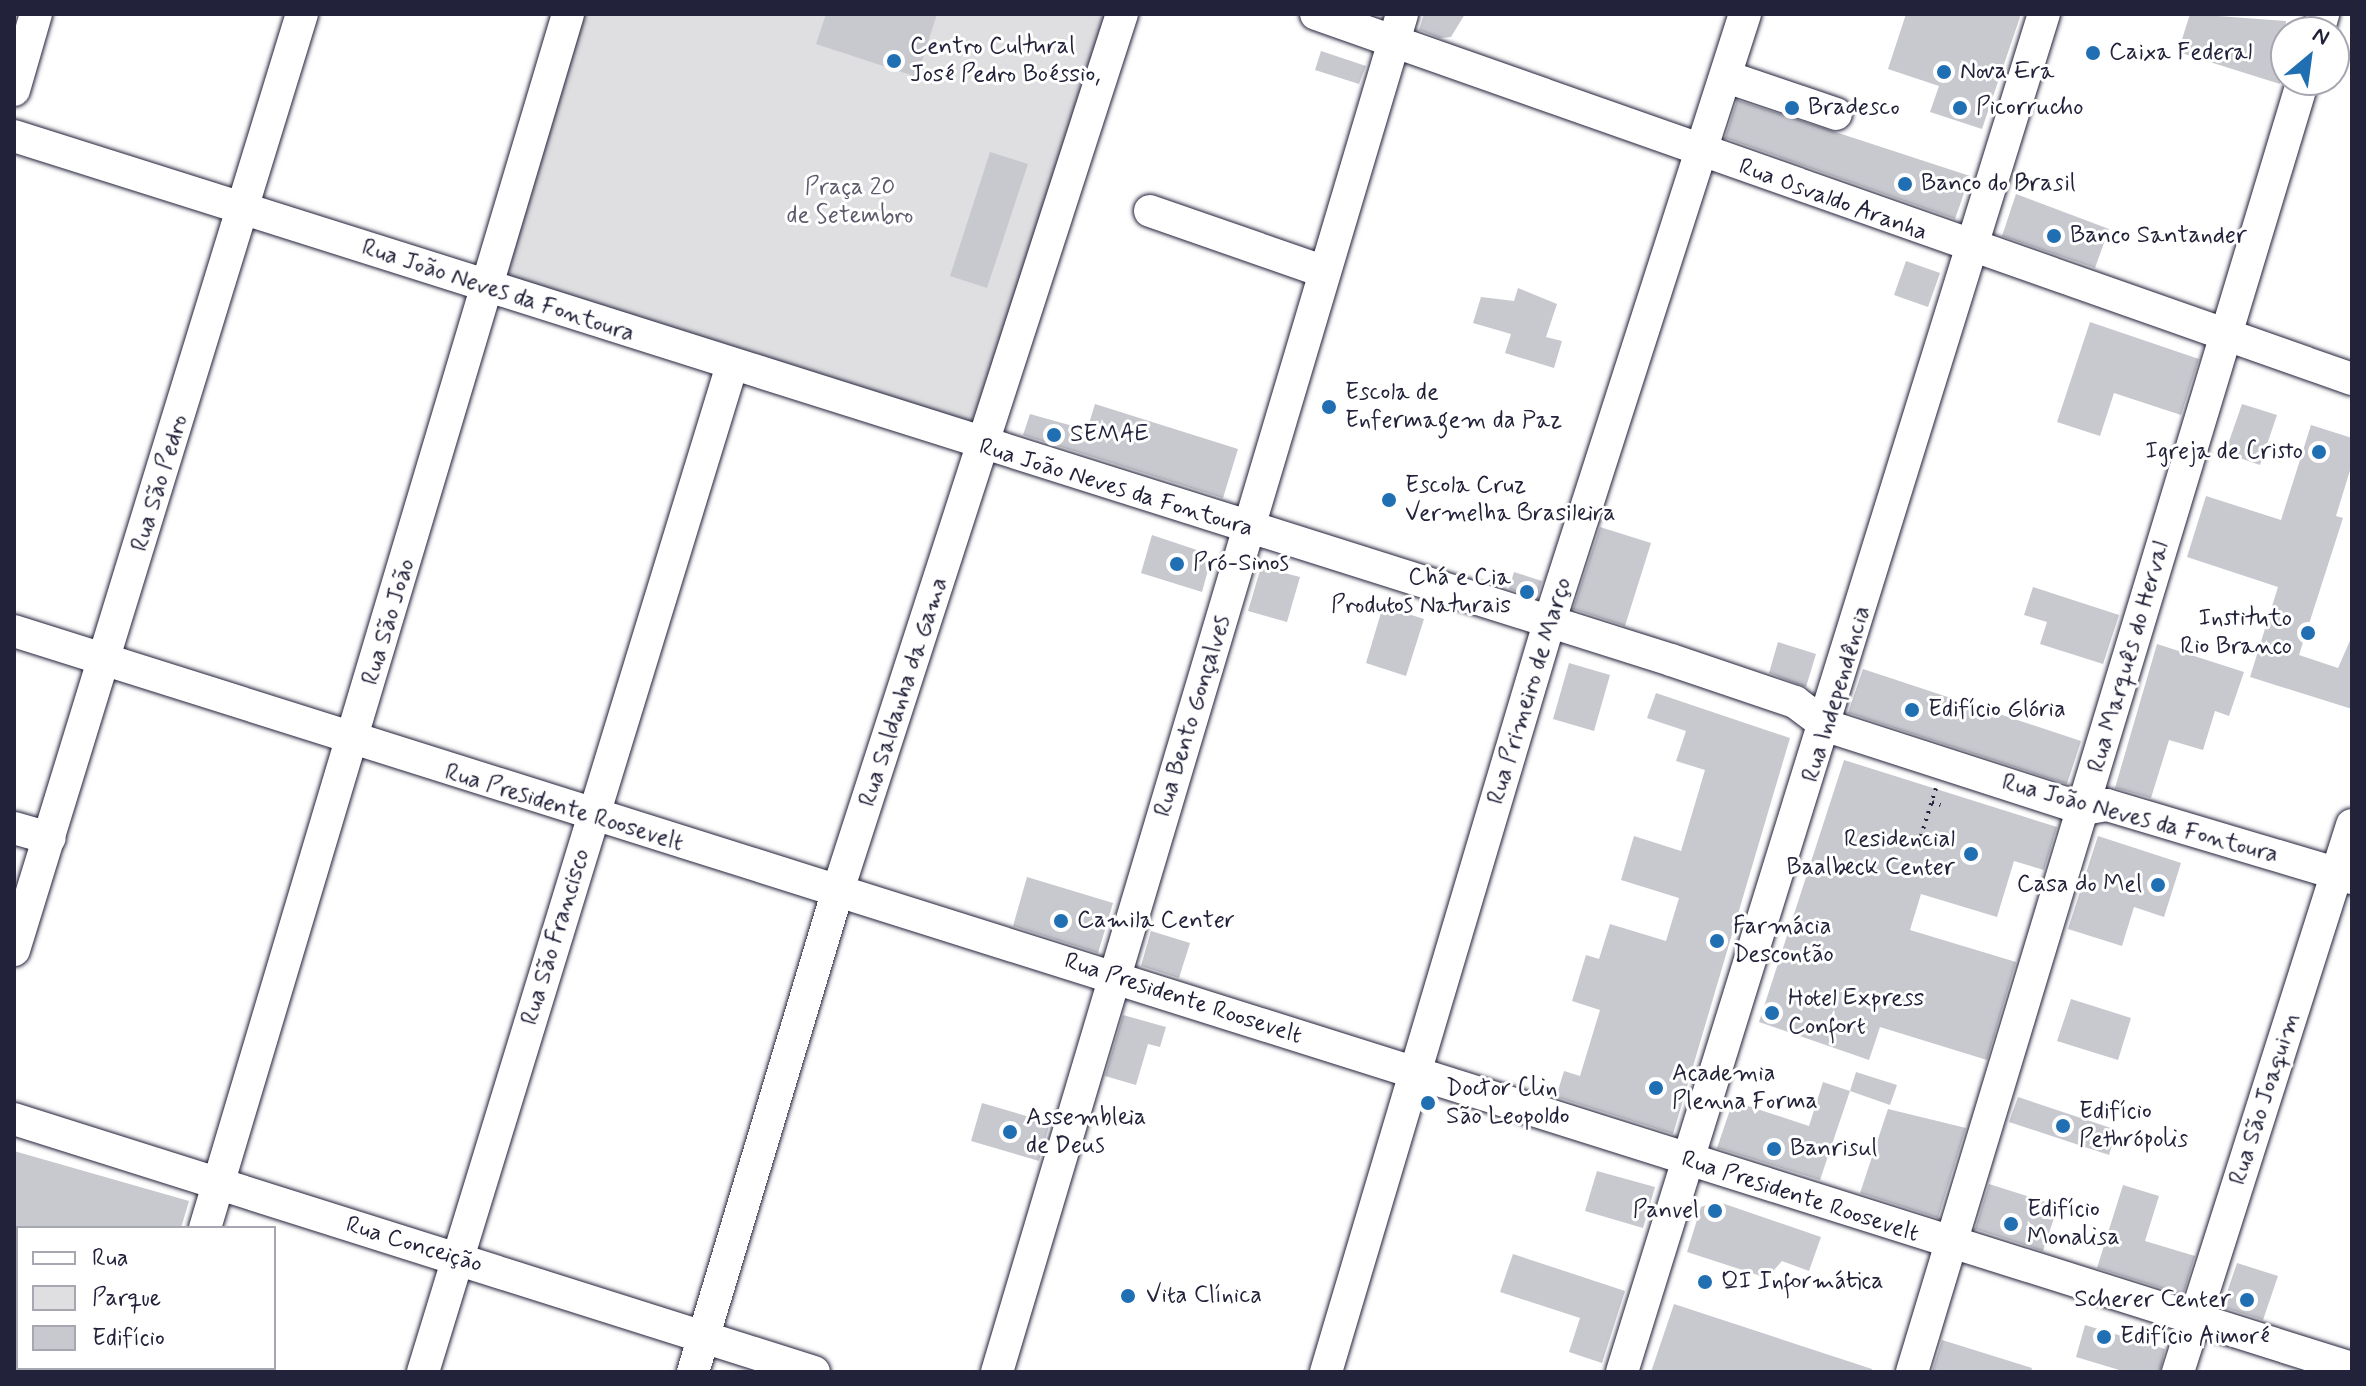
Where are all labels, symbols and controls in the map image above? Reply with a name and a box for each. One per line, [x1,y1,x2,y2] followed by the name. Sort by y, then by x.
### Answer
[2270,16,2350,96] north arrow
[2307,21,2334,53] text: N
[910,33,1100,89] place label: Centro Cultural José Pedro Boéssio,
[2109,39,2255,67] place label: Caixa Federal
[2084,44,2102,62] marker: Caixa Federal
[885,52,903,70] marker: Centro Cultural José Pedro Boéssio,
[1960,58,2049,86] place label: Nova Era
[1935,63,1953,81] marker: Nova Era
[1808,94,1900,122] place label: Bradesco
[1976,94,2084,122] place label: Picorrucho
[1783,99,1801,117] marker: Bradesco
[1951,99,1969,117] marker: Picorrucho
[1734,152,1932,248] street label: Rua Osvaldo Aranha
[1921,170,2074,198] place label: Banco do Brasil
[785,174,915,230] park label: Praça 20 de Setembro
[1896,175,1914,193] marker: Banco do Brasil
[2070,222,2245,250] place label: Banco Santander
[2045,227,2063,245] marker: Banco Santander
[359,234,637,348] street label: Rua João Neves da Fontoura
[1345,379,1561,435] place label: Escola de Enfermagem da Paz
[1320,398,1338,416] marker: Escola de Enfermagem da Paz
[126,412,194,554] street label: Rua São Pedro
[1070,421,1149,449] place label: SEMAE
[1045,426,1063,444] marker: SEMAE
[977,433,1255,543] street label: Rua João Neves da Fontoura
[2144,438,2303,466] place label: Igreja de Cristo
[2310,443,2328,461] marker: Igreja de Cristo
[1405,472,1615,528] place label: Escola Cruz Vermelha Brasileira
[1380,491,1398,509] marker: Escola Cruz Vermelha Brasileira
[2083,543,2175,771] street label: Rua Marquês do Herval
[1193,550,1289,578] place label: Pró-Sinos
[356,555,422,689] street label: Rua São João
[1168,555,1186,573] marker: Pró-Sinos
[1332,564,1511,620] place label: Chá e Cia Produtos Naturais
[1482,575,1578,807] street label: Rua Primeiro de Março
[854,576,954,808] street label: Rua Saldanha da Gama
[1518,583,1536,601] marker: Chá e Cia Produtos Naturais
[1796,600,1878,788] street label: Rua Independência
[2182,605,2292,661] place label: Instituto Rio Branco
[1149,612,1237,820] street label: Rua Bento Gonçalves
[2299,624,2317,642] marker: Instituto Rio Branco
[1928,696,2066,724] place label: Edifício Glória
[1903,701,1921,719] marker: Edifício Glória
[440,758,688,858] street label: Rua Presidente Roosevelt
[2000,769,2280,869] street label: Rua João Neves da Fontoura
[1782,826,1955,882] place label: Residencial Baalbeck Center
[515,845,597,1029] street label: Rua São Francisco
[1962,845,1980,863] marker: Residencial Baalbeck Center
[2017,871,2142,899] place label: Casa do Mel
[2149,876,2167,894] marker: Casa do Mel
[1077,907,1235,935] place label: Camila Center
[1052,912,1070,930] marker: Camila Center
[1733,913,1834,969] place label: Farmácia Descontão
[1708,932,1726,950] marker: Farmácia Descontão
[1060,947,1306,1051] street label: Rua Presidente Roosevelt
[1788,985,1925,1041] place label: Hotel Express Confort
[1763,1004,1781,1022] marker: Hotel Express Confort
[2224,1010,2306,1188] street label: Rua São Joaquim
[1672,1060,1823,1116] place label: Academia Plenna Forma
[1446,1075,1571,1131] place label: Doctor Clin São Leopoldo
[1647,1079,1665,1097] marker: Academia Plenna Forma
[1417,1092,1439,1114] marker: Doctor Clin São Leopoldo
[2079,1098,2188,1154] place label: Edifício Pethrópolis
[1026,1104,1146,1160] place label: Assembleia de Deus
[2054,1117,2072,1135] marker: Edifício Pethrópolis
[1001,1123,1019,1141] marker: Assembleia de Deus
[1790,1135,1877,1163] place label: Banrisul
[1765,1140,1783,1158] marker: Banrisul
[1677,1145,1923,1249] street label: Rua Presidente Roosevelt
[2027,1196,2120,1252] place label: Edifício Monalisa
[1633,1197,1699,1225] place label: Panvel
[1706,1202,1724,1220] marker: Panvel
[342,1210,486,1280] street label: Rua Conceição
[2002,1215,2020,1233] marker: Edifício Monalisa
[16,1226,276,1370] legend
[92,1243,129,1274] text: Rua
[1721,1268,1882,1296] place label: QI Informática
[1696,1273,1714,1291] marker: QI Informática
[1146,1282,1264,1310] place label: Vita Clínica
[92,1283,161,1314] text: Parque
[1117,1285,1139,1307] marker: Vita Clínica
[2071,1286,2231,1314] place label: Scherer Center
[2238,1291,2256,1309] marker: Scherer Center
[92,1323,165,1354] text: Edifício
[2120,1323,2269,1351] place label: Edifício Aimoré
[2095,1328,2113,1346] marker: Edifício Aimoré

